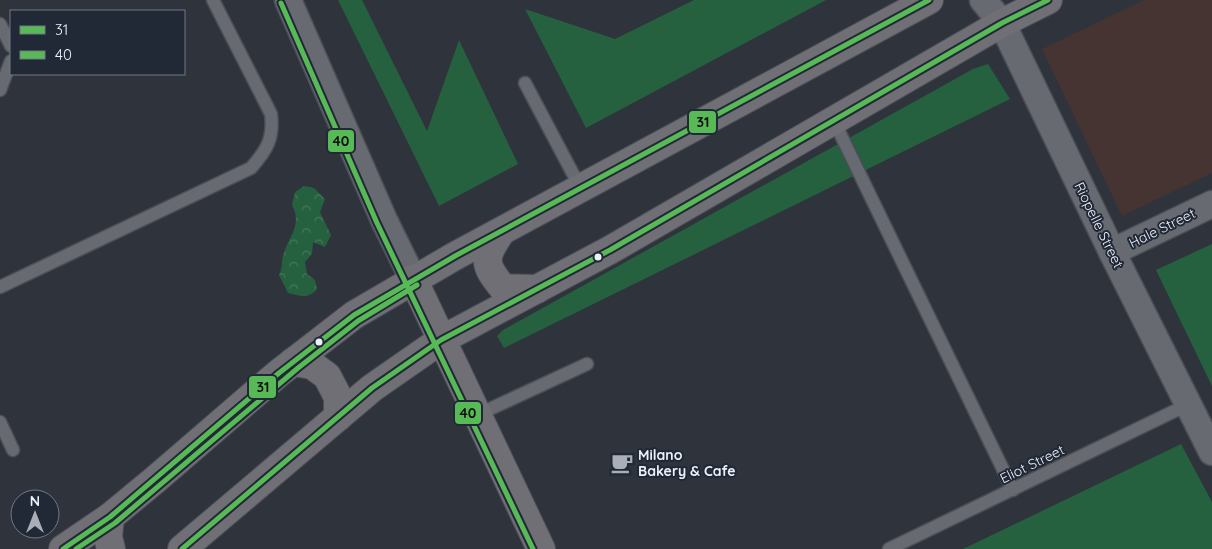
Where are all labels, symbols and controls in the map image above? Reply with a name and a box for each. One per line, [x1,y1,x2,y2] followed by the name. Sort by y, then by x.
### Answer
[10,10,185,75] legend
[55,20,68,39] text: 31
[55,45,72,64] text: 40
[688,110,717,134] line badge: 31
[697,113,709,131] text: 31
[327,129,355,153] line badge: 40
[333,132,350,150] text: 40
[1070,179,1128,271] street label: Riopelle Street
[1126,204,1198,252] street label: Hale Street
[593,252,603,262] unlabelled marker
[314,337,324,347] unlabelled marker
[248,375,277,399] line badge: 31
[257,378,269,396] text: 31
[454,401,482,425] line badge: 40
[460,404,477,422] text: 40
[997,441,1067,487] street label: Eliot Street
[638,446,735,480] place label: Milano Bakery & Cafe
[609,450,635,476] cafe icon: Milano Bakery & Cafe
[10,489,60,539] north arrow
[30,492,40,510] text: N

